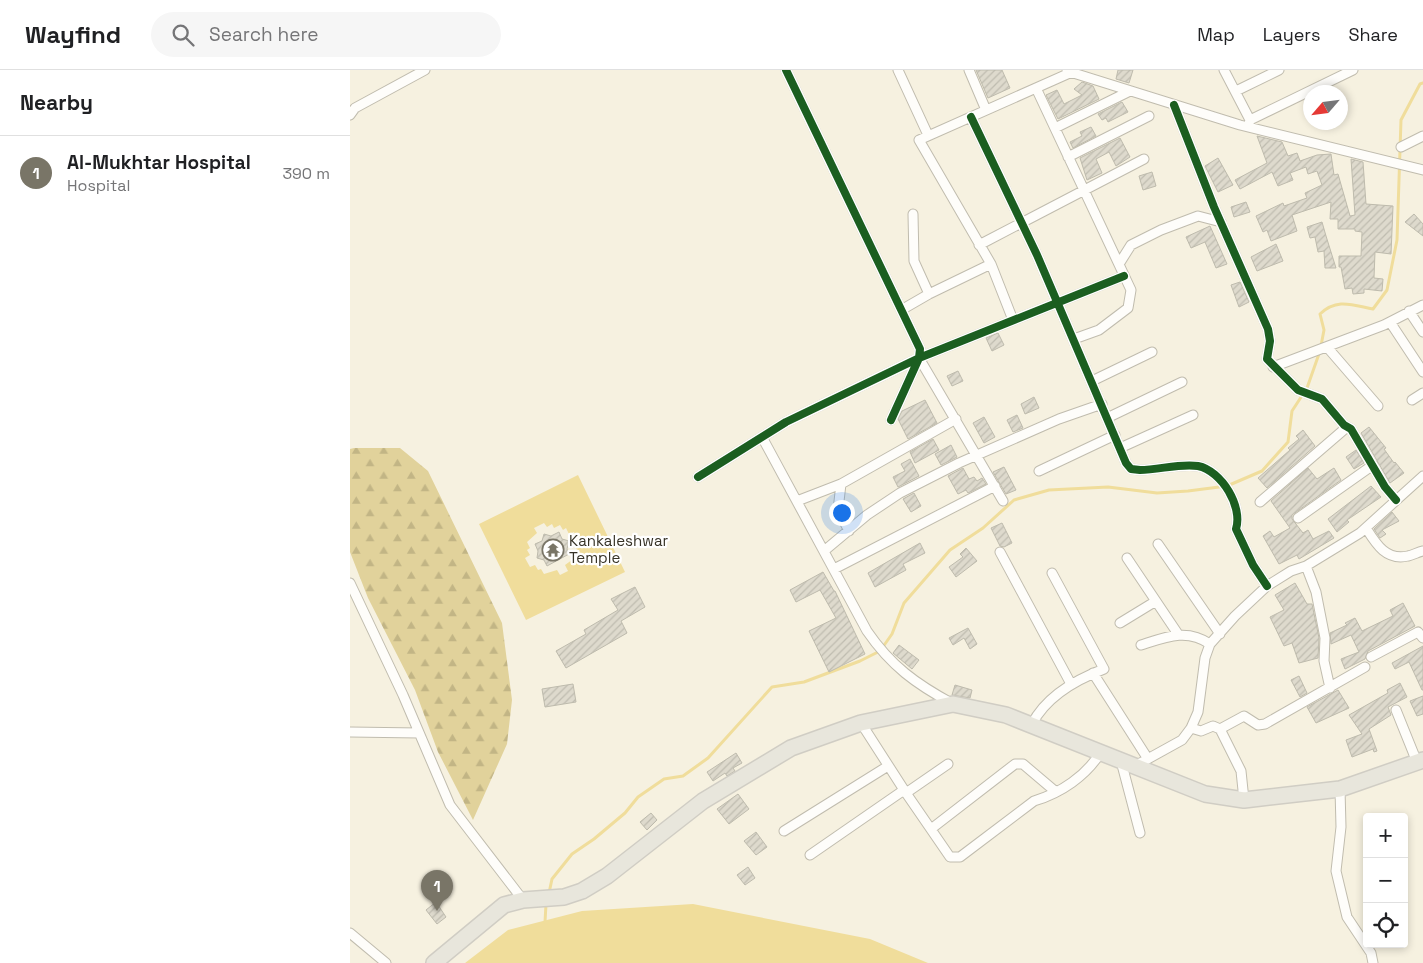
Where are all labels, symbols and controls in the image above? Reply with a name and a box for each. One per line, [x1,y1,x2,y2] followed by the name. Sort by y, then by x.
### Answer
[151,12,501,57] search box
[25,19,121,50] text: Wayfind
[169,21,197,49] icon: search
[209,22,319,47] text: Search here
[1197,23,1235,46] text: Map
[1263,23,1320,46] text: Layers
[1348,23,1398,46] text: Share
[1303,85,1348,130] north arrow
[20,89,93,116] text: Nearby
[67,150,251,175] text: Al-Mukhtar Hospital
[32,163,40,184] text: 1
[282,163,330,184] text: 390 m
[67,175,130,196] text: Hospital
[829,500,855,526] your location
[569,531,669,567] place label: Kankaleshwar Temple
[541,538,565,562] temple icon: Kankaleshwar Temple
[1363,813,1408,948] map controls
[1363,813,1408,858] button: +
[1363,858,1408,903] button: −
[421,870,453,911] pin: 1
[1363,903,1408,948] button: locate

